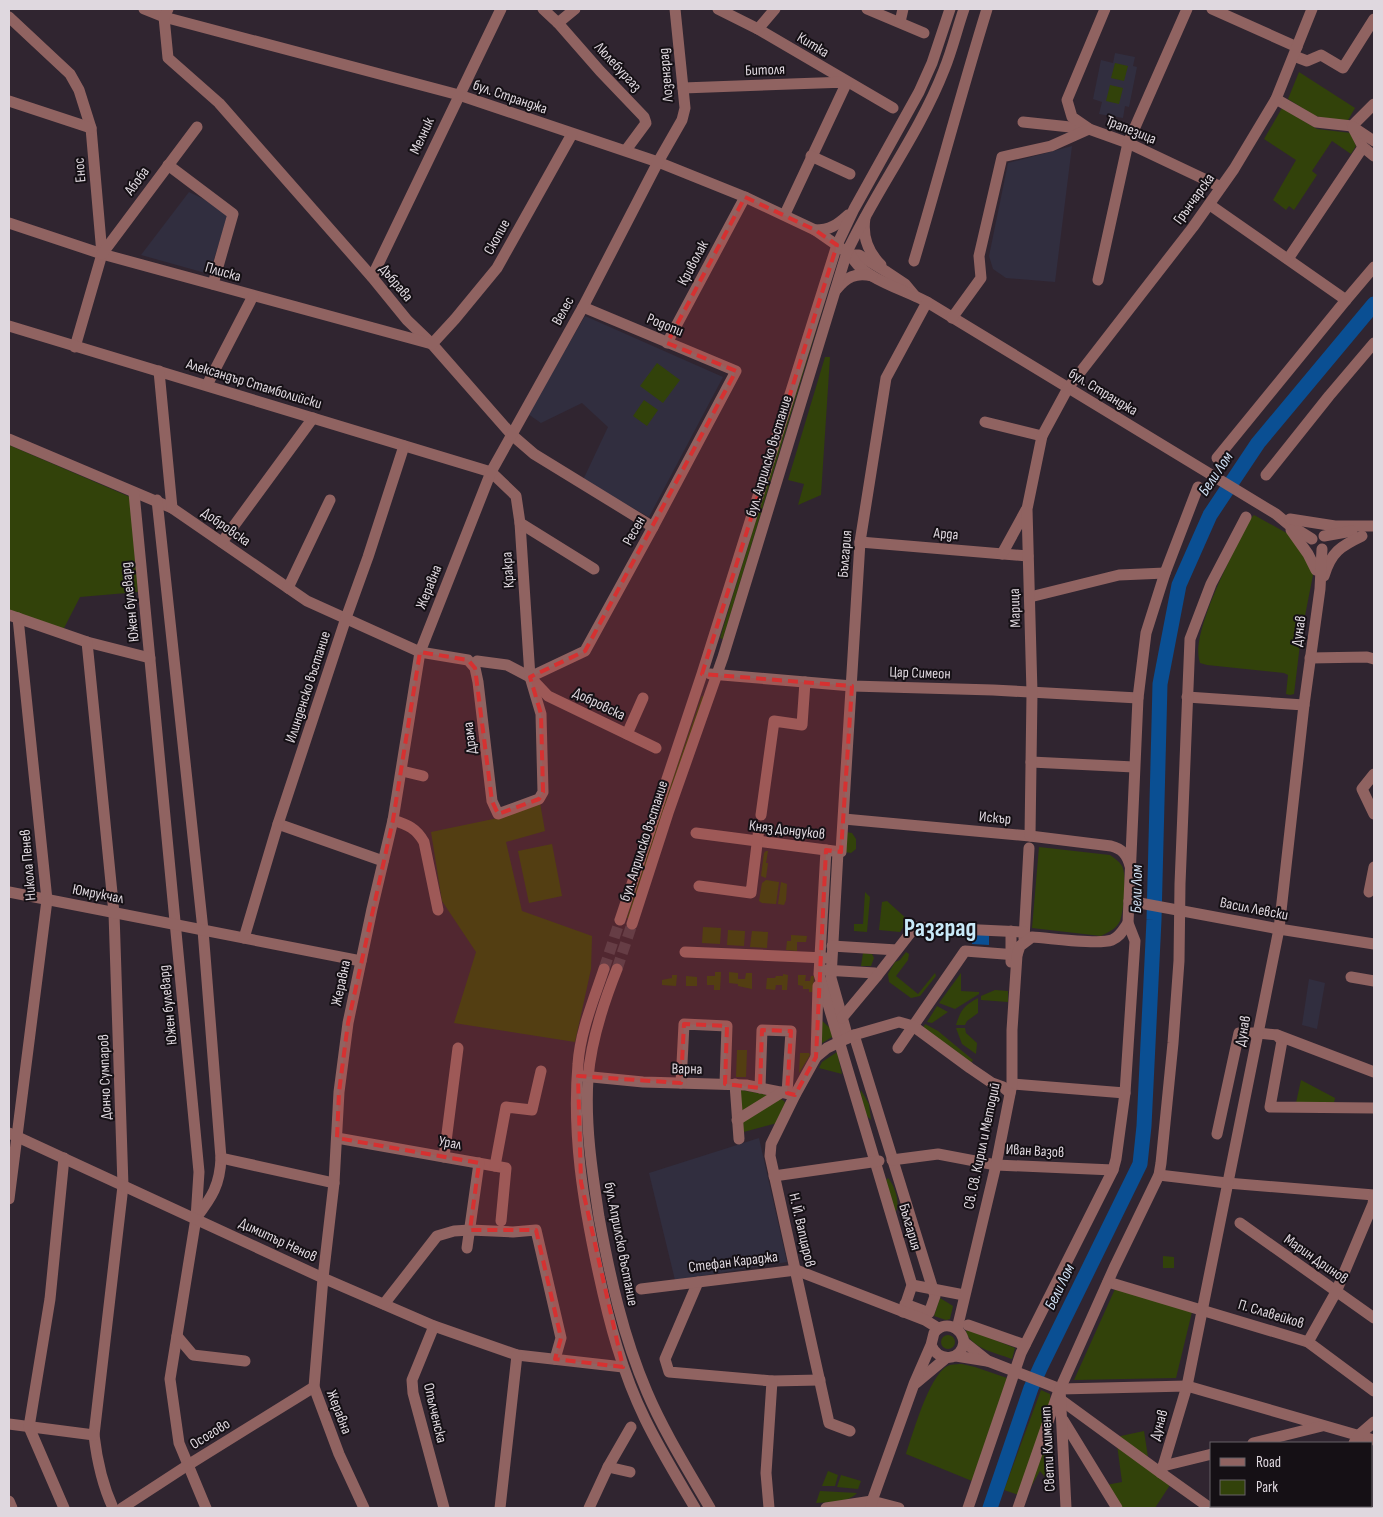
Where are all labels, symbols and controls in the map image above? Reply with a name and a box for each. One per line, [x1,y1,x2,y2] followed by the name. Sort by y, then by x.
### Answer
[794,28,833,62] street label: Китка
[590,37,646,96] street label: Люлебургаз
[654,47,678,104] street label: Лозенград
[745,60,785,80] street label: Битоля
[470,75,550,119] street label: бул. Странджа
[1103,111,1159,149] street label: Трапезица
[405,114,439,157] street label: Мелник
[69,157,91,183] street label: Енос
[120,163,154,200] street label: Абоба
[1169,170,1219,228] street label: Грънчарска
[480,216,514,258] street label: Скопие
[673,237,713,289] street label: Криволак
[203,258,243,286] street label: Плиска
[375,260,417,306] street label: Дъбрава
[547,293,579,329] street label: Велес
[644,309,686,341] street label: Родопи
[183,354,324,414] street label: Александър Стамболийски
[1065,364,1141,420] street label: бул. Странджа
[742,393,796,519] street label: бул. Априлско въстание
[1195,448,1238,499] water label: Бели Лом
[198,503,254,551] street label: Добровска
[618,513,650,549] street label: Ресен
[932,523,959,545] street label: Арда
[833,529,857,579] street label: България
[497,551,519,589] street label: Кракра
[116,561,144,643] street label: Южен булевард
[412,562,447,612] street label: Жеравна
[1005,588,1025,628] street label: Марица
[1287,614,1311,648] street label: Дунав
[281,629,335,745] street label: Илинденско въстание
[889,662,951,684] street label: Цар Симеон
[570,683,628,725] street label: Добровска
[459,721,481,755] street label: Драма
[616,778,672,904] street label: бул. Априлско въстание
[978,807,1012,829] street label: Искър
[748,816,826,844] street label: Княз Дондуков
[15,829,41,901] street label: Никола Пенев
[1127,864,1147,913] water label: Бели Лом
[71,880,126,908] street label: Юмрукчал
[1218,893,1290,925] street label: Васил Левски
[904,913,976,944] district label: Разград
[327,958,355,1007] street label: Жеравна
[154,964,182,1046] street label: Южен булевард
[1231,1014,1255,1048] street label: Дунав
[94,1034,116,1120] street label: Дончо Сумпаров
[671,1059,703,1079] street label: Варна
[959,1081,1005,1211] street label: Св. Св. Кирил и Методий
[437,1132,464,1154] street label: Урал
[1005,1140,1065,1162] street label: Иван Вазов
[600,1180,642,1308] street label: бул. Априлско въстание
[784,1191,820,1269] street label: Н. Й. Вапцаров
[894,1201,926,1253] street label: България
[236,1214,320,1266] street label: Димитър Ненов
[1280,1230,1352,1288] street label: Марин Дринов
[687,1247,779,1277] street label: Стефан Караджа
[1041,1261,1079,1313] water label: Бели Лом
[1236,1295,1306,1333] street label: П. Славейков
[419,1381,451,1445] street label: Опълченска
[322,1387,356,1437] street label: Жеравна
[1036,1406,1060,1492] street label: Свети Климент
[1146,1407,1172,1443] street label: Дунав
[186,1414,234,1454] street label: Осогово
[1210,1442,1373,1507] legend
[1256,1453,1281,1472] text: Road
[1256,1478,1278,1497] text: Park

